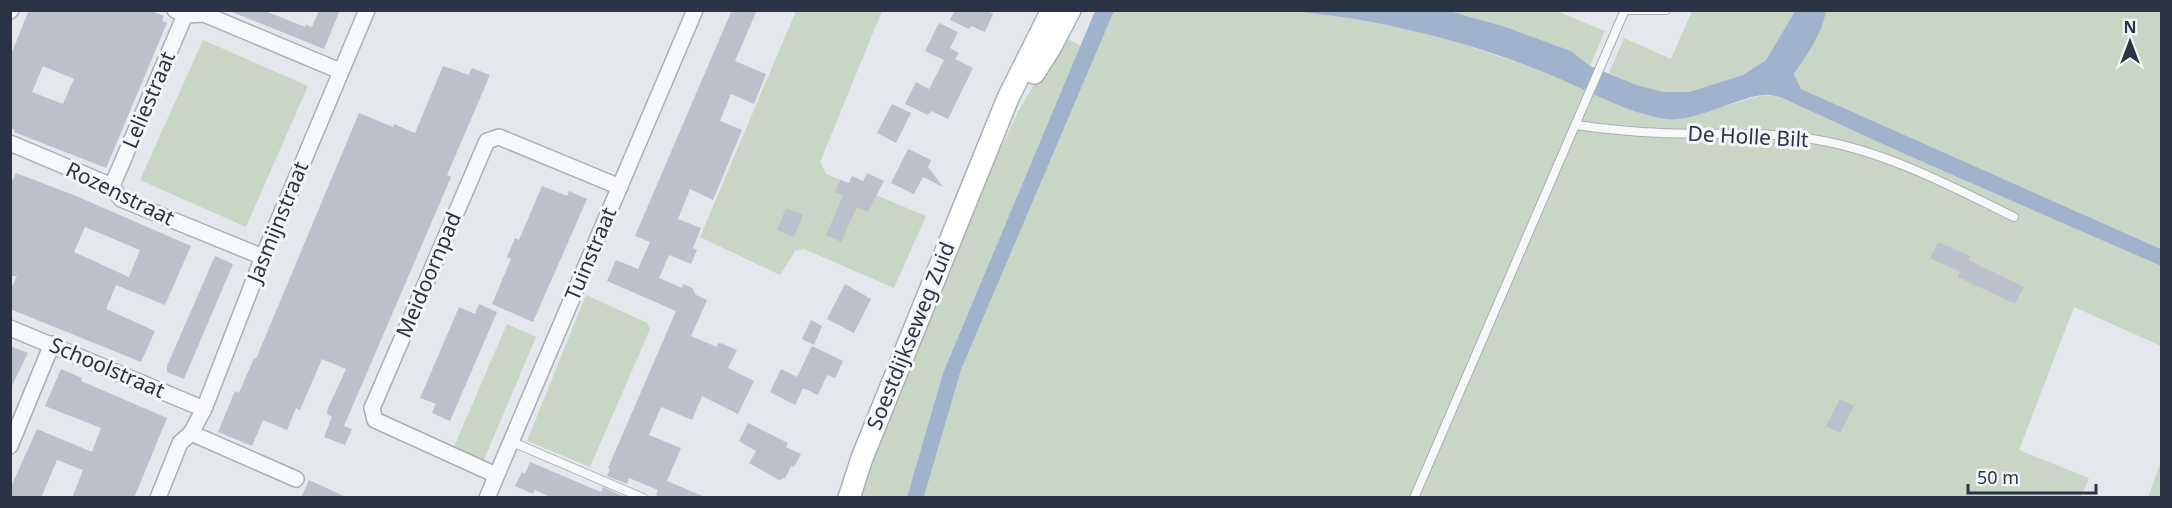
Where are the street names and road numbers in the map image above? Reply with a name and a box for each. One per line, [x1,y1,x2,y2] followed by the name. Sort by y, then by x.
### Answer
[115,47,181,152] street label: Leliestraat
[1687,119,1810,153] street label: De Holle Bilt
[62,155,180,232] street label: Rozenstraat
[239,157,314,288] street label: Jasmijnstraat
[558,202,622,305] street label: Tuinstraat
[389,208,467,342] street label: Meidoornpad
[860,238,961,434] street label: Soestdijkseweg Zuid
[46,330,170,404] street label: Schoolstraat

